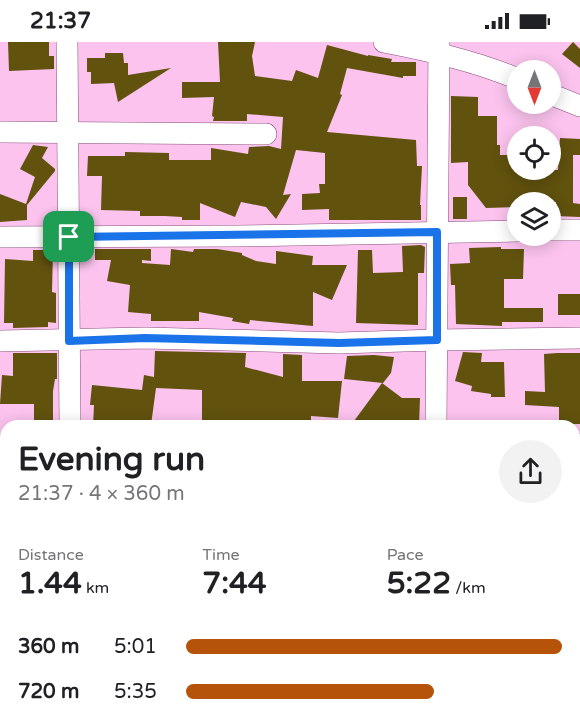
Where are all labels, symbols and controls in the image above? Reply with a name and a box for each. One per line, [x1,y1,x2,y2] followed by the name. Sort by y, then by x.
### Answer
[30,8,91,34] text: 21:37
[507,60,561,114] north arrow
[507,60,561,246] map controls
[507,126,561,180] button: locate
[507,192,561,246] button: layers
[43,211,94,262] pin
[52,220,85,253] icon: arrive
[18,440,205,479] text: Evening run
[499,440,562,503] button: share
[18,482,185,506] text: 21:37 · 4 × 360 m
[18,545,84,565] text: Distance
[202,545,240,565] text: Time
[387,545,424,565] text: Pace
[18,565,82,602] text: 1.44
[202,565,267,602] text: 7:44
[387,565,451,602] text: 5:22
[82,578,109,598] text: km
[451,578,486,598] text: /km
[18,635,79,659] text: 360 m
[114,635,157,659] text: 5:01
[18,680,79,704] text: 720 m
[114,680,157,704] text: 5:35

